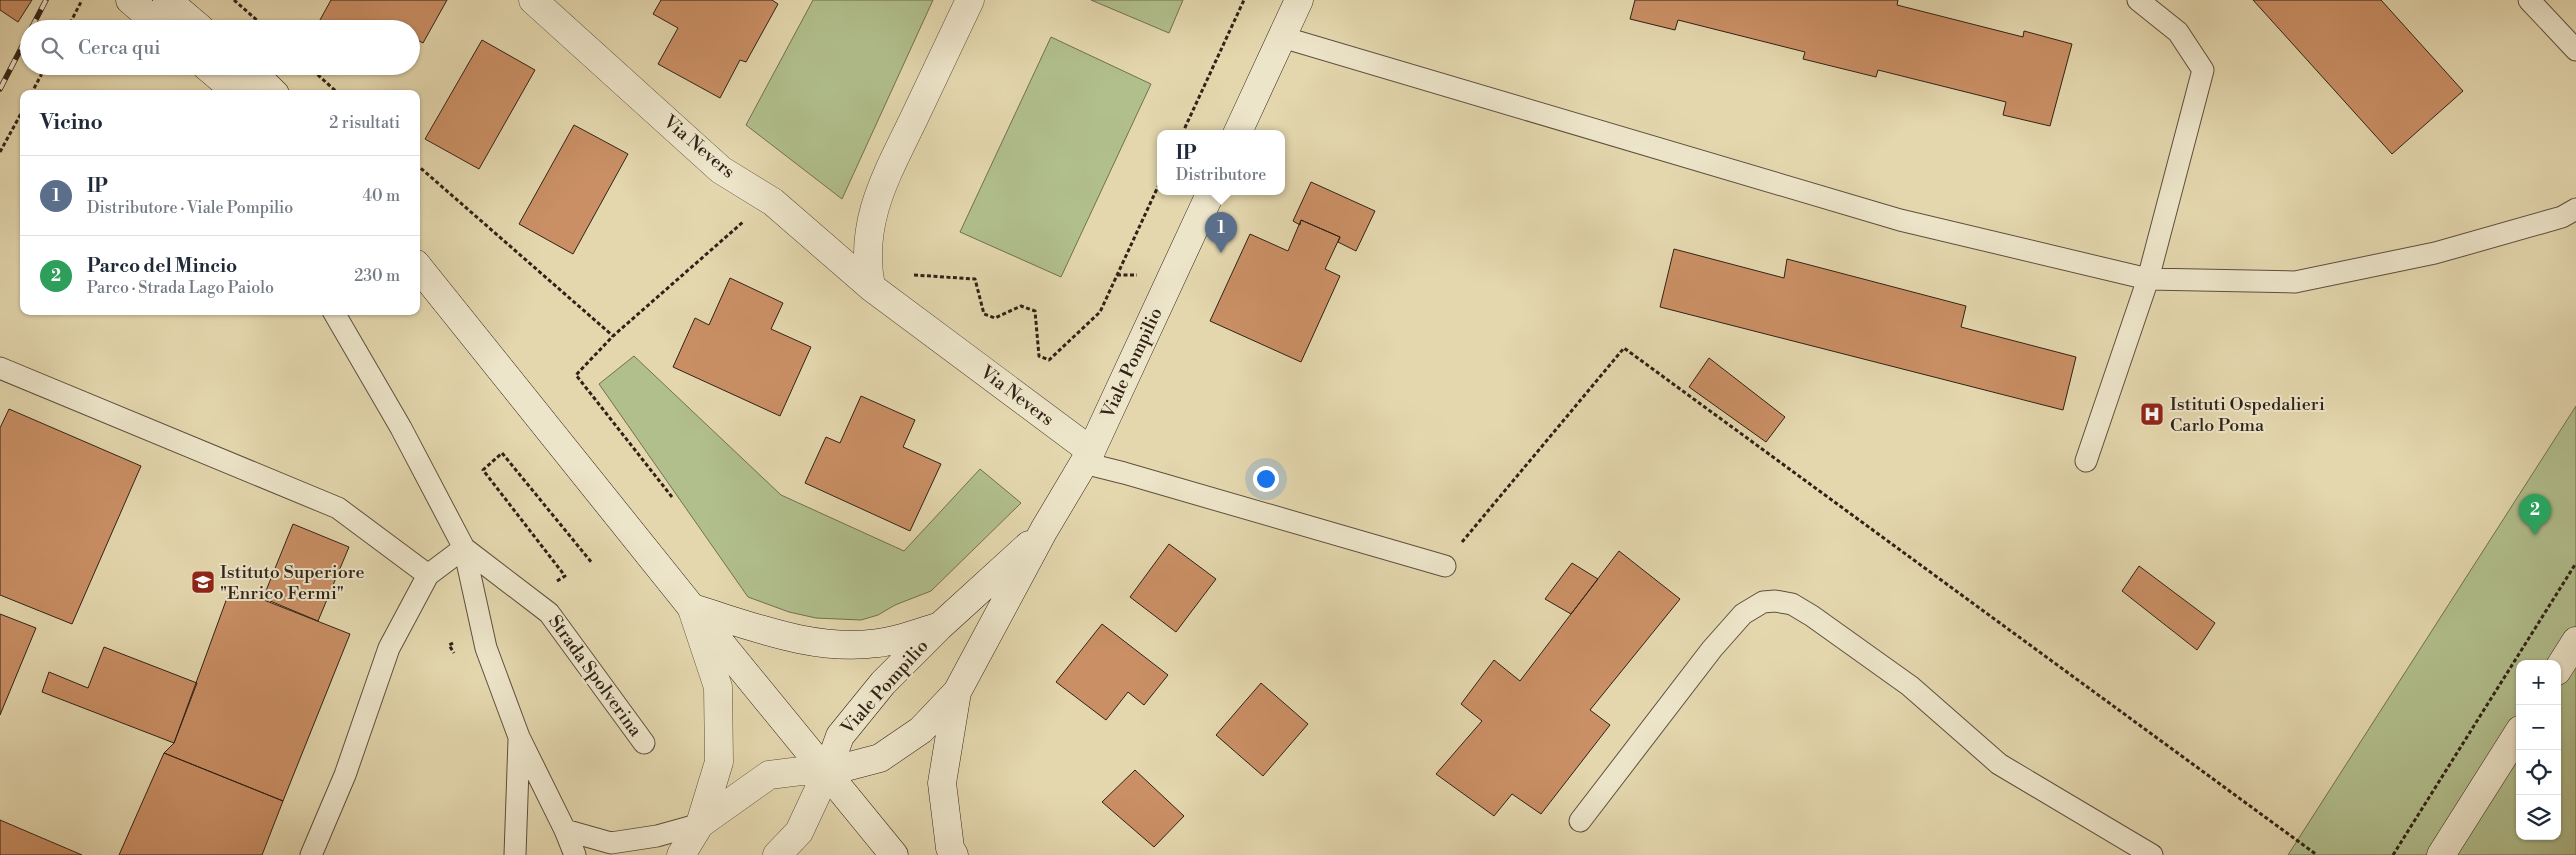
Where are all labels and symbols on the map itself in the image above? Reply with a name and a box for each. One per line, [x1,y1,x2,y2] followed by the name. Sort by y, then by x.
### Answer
[658,110,739,184] street label: Via Nevers
[1205,212,1237,253] pin: 1
[1096,304,1168,423] street label: Viale Pompilio
[975,360,1058,431] street label: Via Nevers
[2170,393,2325,437] place label: Istituti Ospedalieri Carlo Poma
[2139,401,2165,427] hospital icon: Istituti Ospedalieri Carlo Poma
[1253,466,1279,492] your location
[2519,494,2551,535] pin: 2
[220,561,365,605] place label: Istituto Superiore "Enrico Fermi"
[190,569,216,595] school or university icon: Istituto Superiore "Enrico Fermi"
[543,611,647,742] street label: Strada Spolverina
[836,635,934,740] street label: Viale Pompilio

